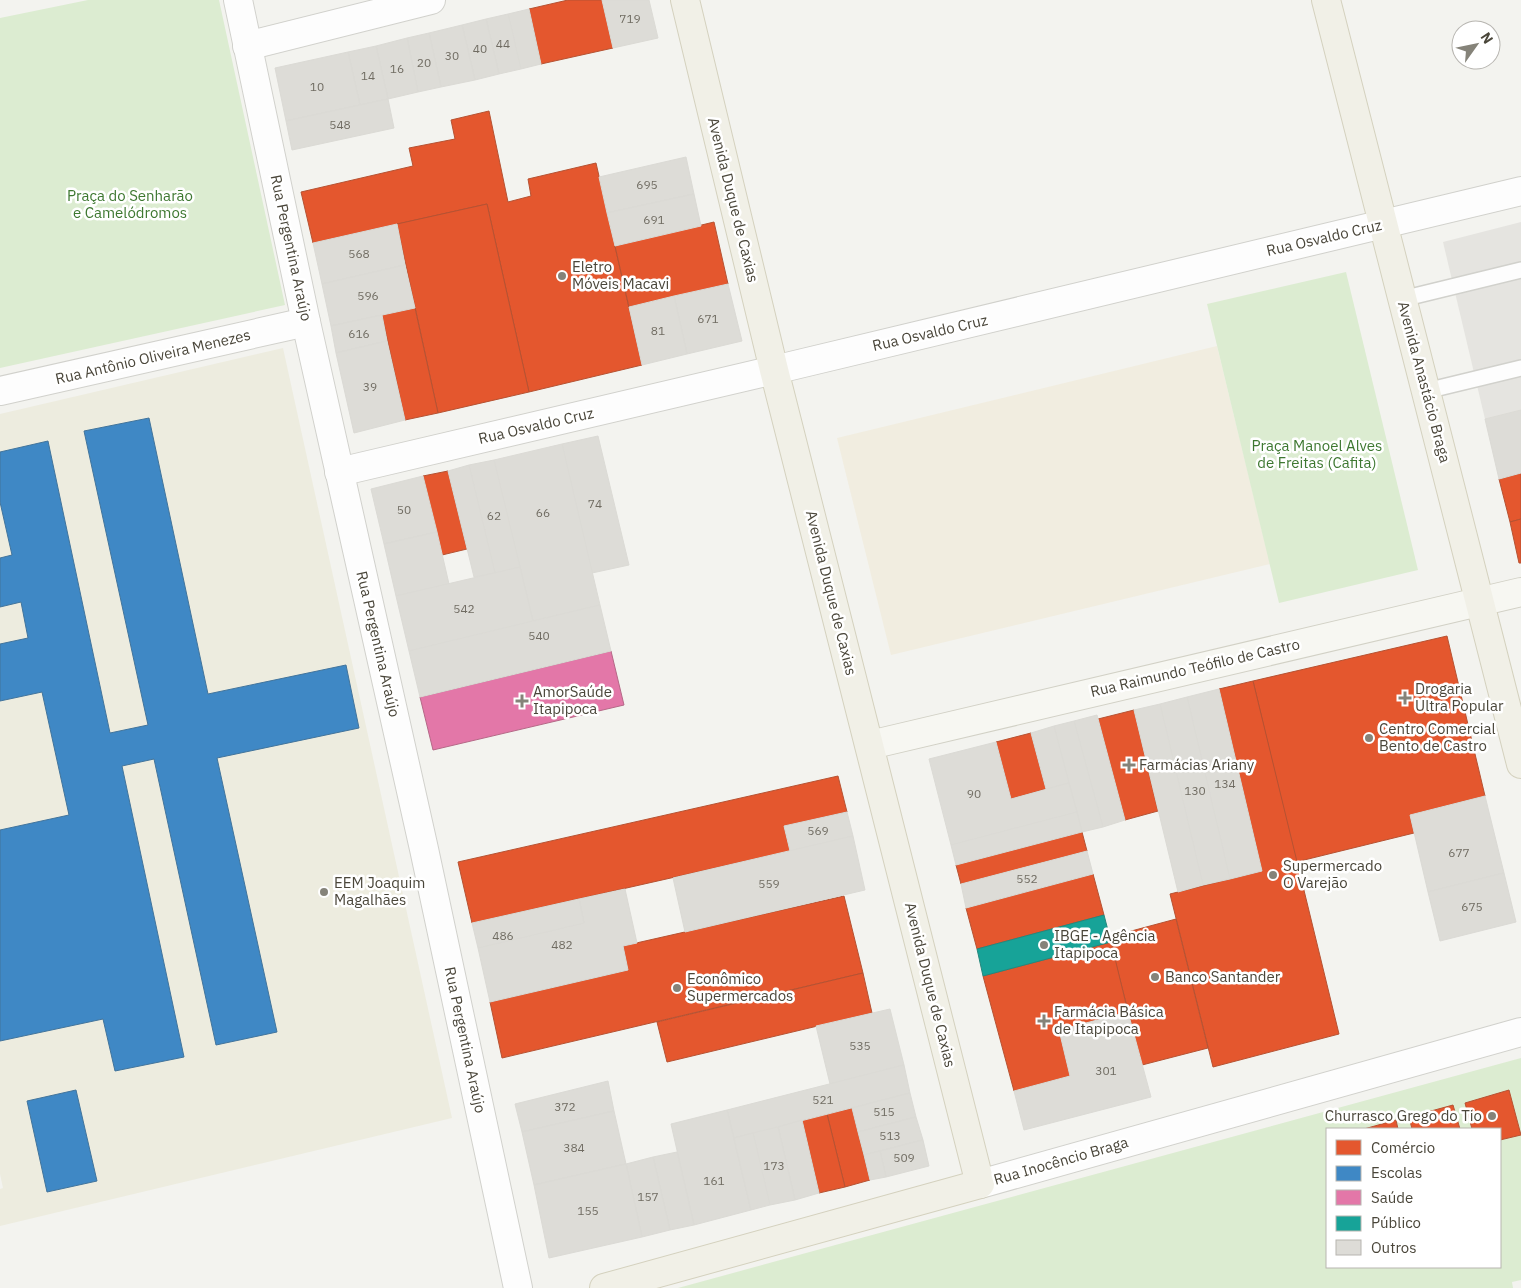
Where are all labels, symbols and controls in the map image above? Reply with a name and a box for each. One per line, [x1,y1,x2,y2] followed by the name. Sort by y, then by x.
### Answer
[619,11,641,26] house number: 719
[1451,20,1501,70] north arrow
[1477,29,1497,47] text: N
[496,36,510,51] house number: 44
[473,41,487,56] house number: 40
[445,48,459,63] house number: 30
[417,55,431,70] house number: 20
[390,61,404,76] house number: 16
[361,68,375,83] house number: 14
[310,79,324,94] house number: 10
[704,115,763,284] street label: Avenida Duque de Caxias
[329,117,351,132] house number: 548
[267,173,316,323] street label: Rua Pergentina Araújo
[636,177,658,192] house number: 695
[67,186,193,222] park label: Praça do Senharão e Camelódromos
[643,212,665,227] house number: 691
[1264,215,1383,260] street label: Rua Osvaldo Cruz
[348,246,370,261] house number: 568
[572,257,669,293] place label: Eletro Móveis Macavi
[556,270,568,282] marker: Eletro Móveis Macavi
[357,288,379,303] house number: 596
[1394,299,1455,465] street label: Avenida Anastácio Braga
[870,310,989,355] street label: Rua Osvaldo Cruz
[697,311,719,326] house number: 671
[651,323,665,338] house number: 81
[53,325,252,388] street label: Rua Antônio Oliveira Menezes
[348,326,370,341] house number: 616
[363,379,377,394] house number: 39
[476,403,595,448] street label: Rua Osvaldo Cruz
[1252,436,1382,472] park label: Praça Manoel Alves de Freitas (Cafita)
[588,496,602,511] house number: 74
[397,502,411,517] house number: 50
[536,505,550,520] house number: 66
[487,508,501,523] house number: 62
[802,508,861,677] street label: Avenida Duque de Caxias
[352,569,405,719] street label: Rua Pergentina Araújo
[453,601,475,616] house number: 542
[528,628,550,643] house number: 540
[1088,634,1301,701] street label: Rua Raimundo Teófilo de Castro
[1415,679,1504,715] place label: Drogaria Ultra Popular
[533,682,612,718] place label: AmorSaúde Itapipoca
[1399,692,1411,704] marker: Drogaria Ultra Popular
[515,694,529,708] marker: AmorSaúde Itapipoca
[1379,719,1496,755] place label: Centro Comercial Bento de Castro
[1363,732,1375,744] marker: Centro Comercial Bento de Castro
[1139,755,1255,774] place label: Farmácias Ariany
[1123,759,1135,771] marker: Farmácias Ariany
[1214,776,1236,791] house number: 134
[1184,783,1206,798] house number: 130
[967,786,981,801] house number: 90
[807,823,829,838] house number: 569
[1448,845,1470,860] house number: 677
[1283,856,1382,892] place label: Supermercado O Varejão
[1267,869,1279,881] marker: Supermercado O Varejão
[1016,871,1038,886] house number: 552
[334,873,425,909] place label: EEM Joaquim Magalhães
[758,876,780,891] house number: 559
[318,886,330,898] marker: EEM Joaquim Magalhães
[1461,899,1483,914] house number: 675
[901,900,960,1069] street label: Avenida Duque de Caxias
[1054,926,1156,962] place label: IBGE - Agência Itapipoca
[492,928,514,943] house number: 486
[551,937,573,952] house number: 482
[1038,939,1050,951] marker: IBGE - Agência Itapipoca
[441,965,490,1115] street label: Rua Pergentina Araújo
[1165,967,1281,986] place label: Banco Santander
[687,969,793,1005] place label: Econômico Supermercados
[1149,971,1161,983] marker: Banco Santander
[671,982,683,994] marker: Econômico Supermercados
[1054,1002,1164,1038] place label: Farmácia Básica de Itapipoca
[1038,1015,1050,1027] marker: Farmácia Básica de Itapipoca
[849,1038,871,1053] house number: 535
[1095,1063,1117,1078] house number: 301
[812,1092,834,1107] house number: 521
[554,1099,576,1114] house number: 372
[873,1104,895,1119] house number: 515
[1325,1106,1482,1125] place label: Churrasco Grego do Tio
[1486,1110,1498,1122] marker: Churrasco Grego do Tio
[879,1128,901,1143] house number: 513
[1326,1128,1501,1268] legend
[991,1132,1130,1189] street label: Rua Inocêncio Braga
[1371,1138,1435,1157] text: Comércio
[563,1140,585,1155] house number: 384
[893,1150,915,1165] house number: 509
[763,1158,785,1173] house number: 173
[1371,1163,1422,1182] text: Escolas
[703,1173,725,1188] house number: 161
[1371,1188,1413,1207] text: Saúde
[637,1189,659,1204] house number: 157
[577,1203,599,1218] house number: 155
[1371,1213,1421,1232] text: Público
[1371,1238,1417,1257] text: Outros

